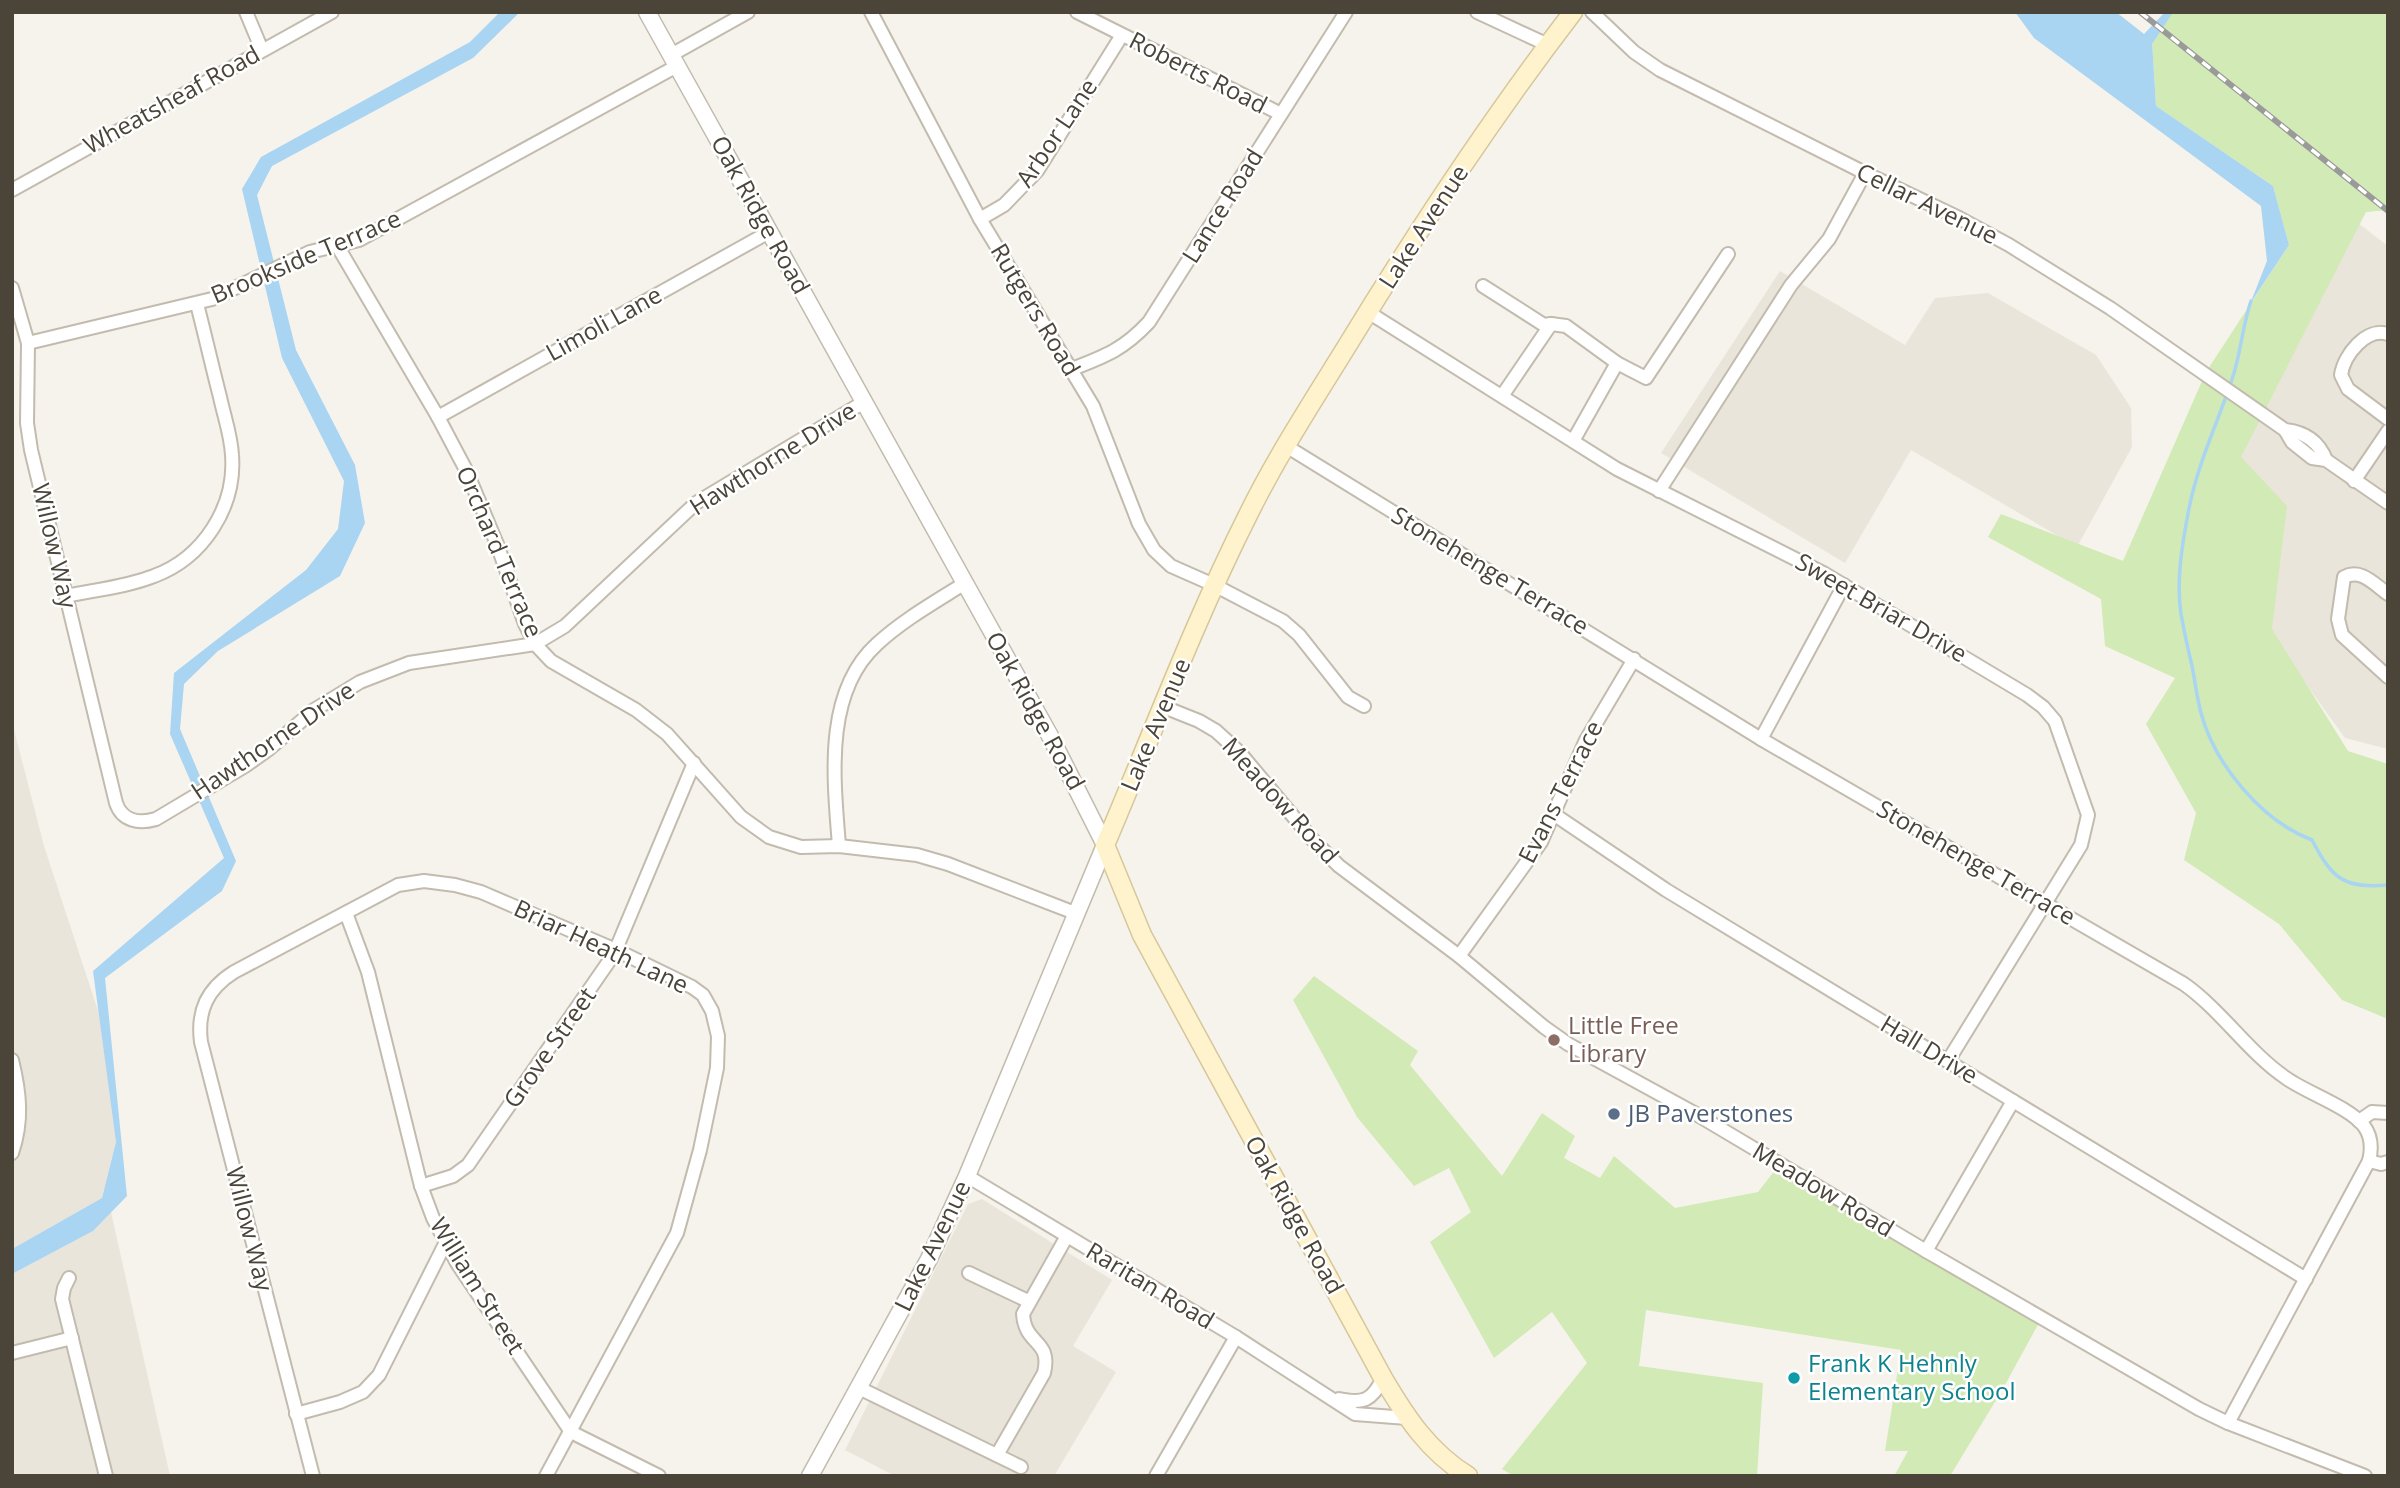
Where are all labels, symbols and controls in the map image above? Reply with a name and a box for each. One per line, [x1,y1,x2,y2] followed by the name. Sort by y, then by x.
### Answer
[1124,23,1273,121] street label: Roberts Road
[77,37,265,161] street label: Wheatsheaf Road
[1007,71,1104,193] street label: Arbor Lane
[704,129,819,299] street label: Oak Ridge Road
[1174,142,1270,269] street label: Lance Road
[1851,154,2004,251] street label: Cellar Avenue
[1370,158,1475,295] street label: Lake Avenue
[205,201,405,311] street label: Brookside Terrace
[984,237,1089,382] street label: Rutgers Road
[539,277,667,368] street label: Limoli Lane
[683,393,862,522] street label: Hawthorne Drive
[449,461,551,642] street label: Orchard Terrace
[25,480,86,612] street label: Willow Way
[1386,498,1596,642] street label: Stonehenge Terrace
[1790,544,1974,669] street label: Sweet Briar Drive
[979,625,1094,795] street label: Oak Ridge Road
[1112,653,1198,796] street label: Lake Avenue
[184,673,360,807] street label: Hawthorne Drive
[1510,714,1610,868] street label: Evans Terrace
[1215,730,1347,870] street label: Meadow Road
[1871,791,2082,932] street label: Stonehenge Terrace
[509,891,694,1000] street label: Briar Heath Lane
[495,980,603,1114] street label: Grove Street
[1875,1007,1985,1091] street label: Hall Drive
[1568,1008,1679,1069] place label: Little Free Library
[1546,1032,1562,1048] marker: Little Free Library
[1626,1096,1793,1129] place label: JB Paverstones
[1606,1106,1622,1122] marker: JB Paverstones
[1238,1129,1353,1299] street label: Oak Ridge Road
[1747,1133,1901,1244] street label: Meadow Road
[219,1163,282,1295] street label: Willow Way
[886,1174,978,1316] street label: Lake Avenue
[423,1211,533,1360] street label: William Street
[1080,1233,1221,1336] street label: Raritan Road
[1808,1346,2016,1407] place label: Frank K Hehnly Elementary School
[1786,1370,1802,1386] marker: Frank K Hehnly Elementary School

